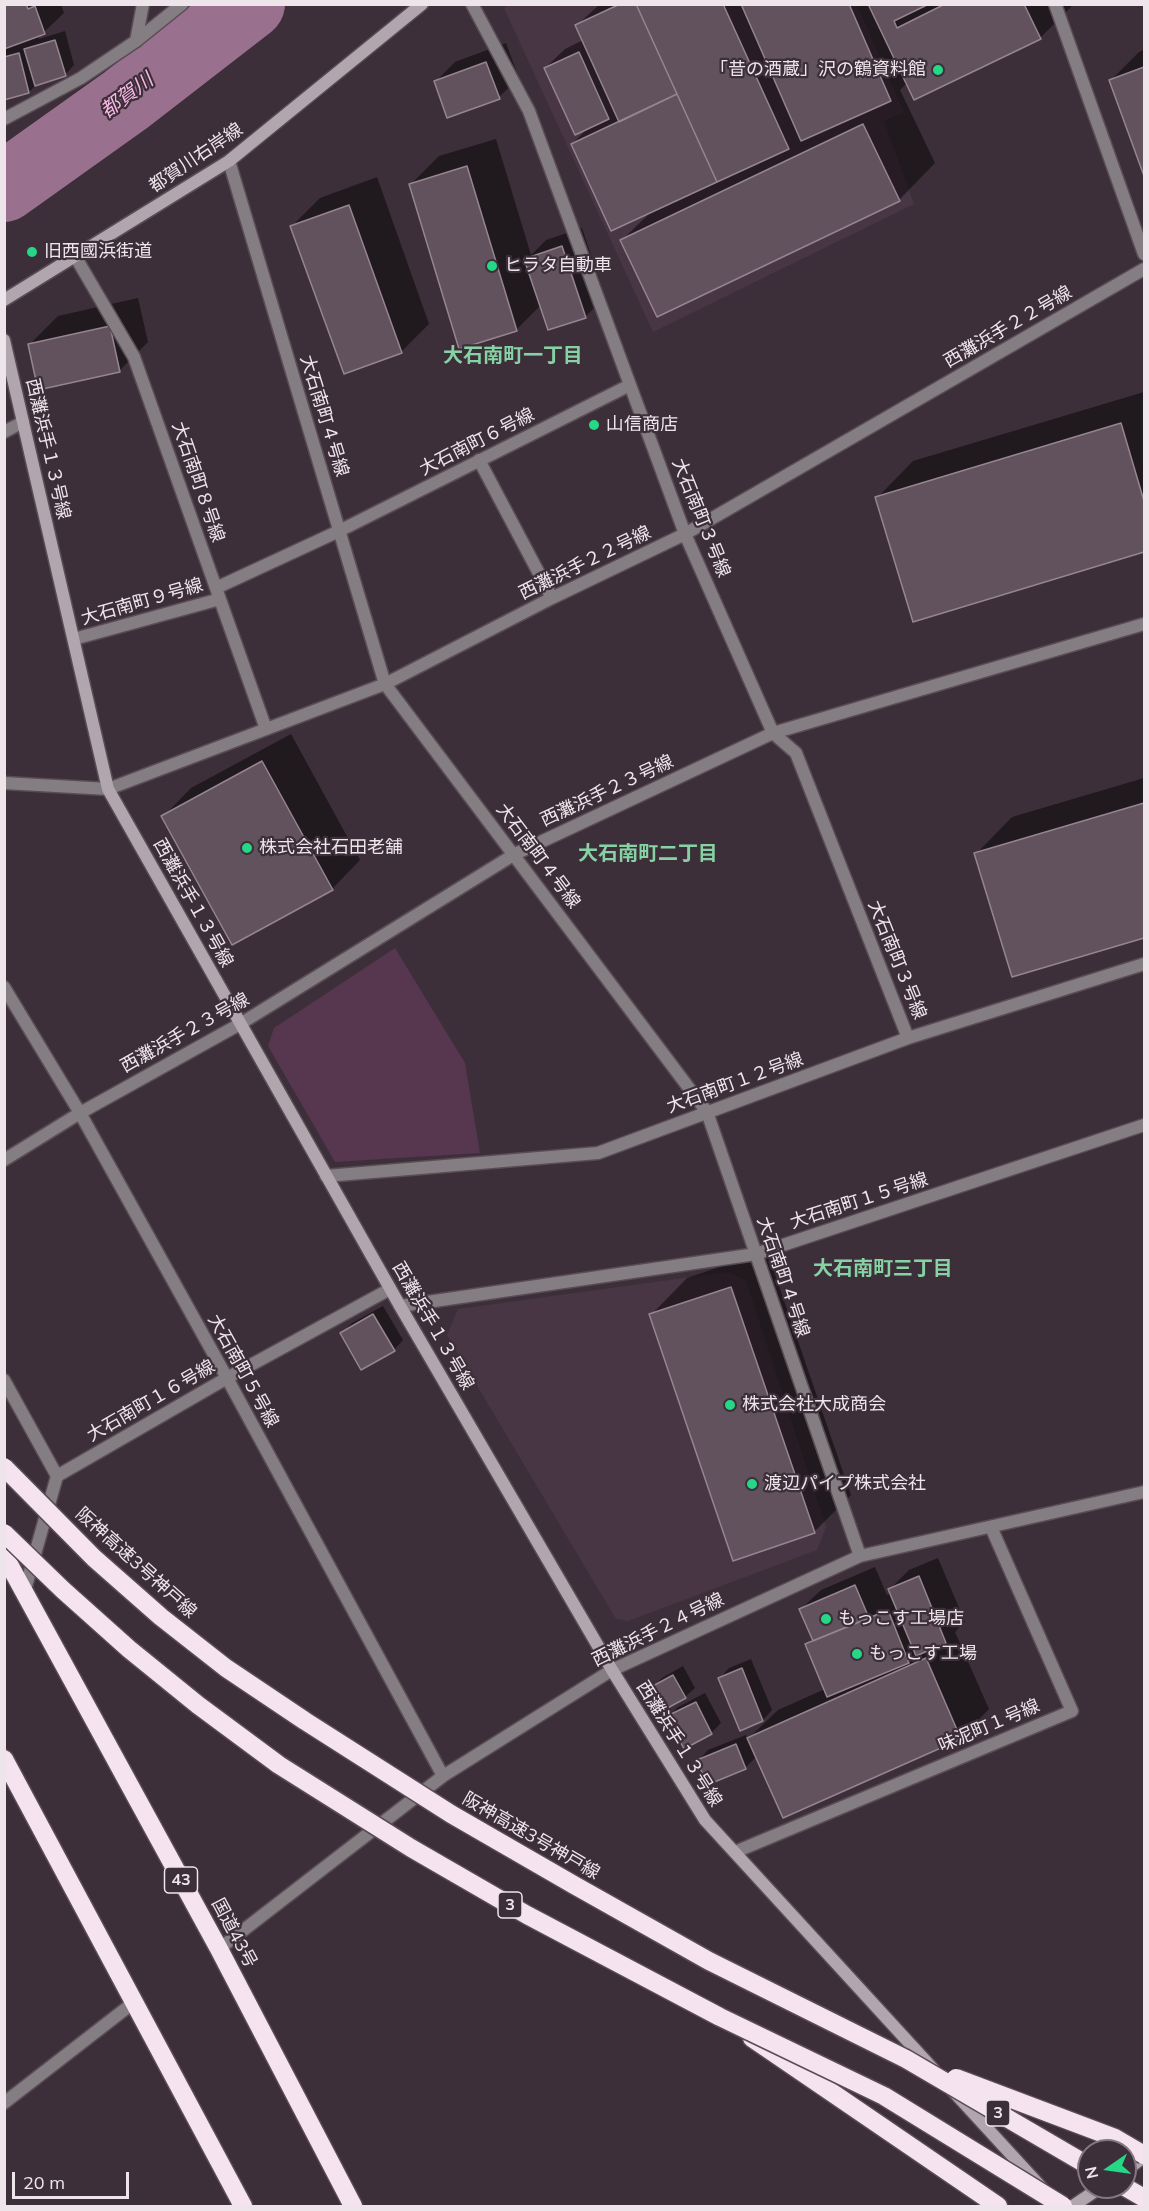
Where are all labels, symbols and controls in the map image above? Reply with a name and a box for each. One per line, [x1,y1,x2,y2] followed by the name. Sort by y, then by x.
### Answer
[710,59,926,81] place label: 「昔の酒蔵」沢の鶴資料館
[931,63,945,77] marker: 「昔の酒蔵」沢の鶴資料館
[96,68,158,124] water label: 都賀川
[145,119,247,197] street label: 都賀川右岸線
[44,241,152,263] place label: 旧西國浜街道
[25,245,39,259] marker: 旧西國浜街道
[504,255,612,277] place label: ヒラタ自動車
[485,259,499,273] marker: ヒラタ自動車
[940,282,1076,372] street label: 西灘浜手２２号線
[443,344,583,368] district label: 大石南町一丁目
[295,353,353,479] street label: 大石南町４号線
[21,376,75,522] street label: 西灘浜手１３号線
[416,404,538,480] street label: 大石南町６号線
[606,414,678,436] place label: 山信商店
[587,418,601,432] marker: 山信商店
[167,419,229,545] street label: 大石南町８号線
[667,456,735,580] street label: 大石南町３号線
[516,522,654,604] street label: 西灘浜手２２号線
[78,574,206,630] street label: 大石南町９号線
[537,751,677,831] street label: 西灘浜手２３号線
[491,799,585,913] street label: 大石南町４号線
[149,835,237,971] street label: 西灘浜手１３号線
[259,837,403,859] place label: 株式会社石田老舗
[240,841,254,855] marker: 株式会社石田老舗
[578,842,718,866] district label: 大石南町二丁目
[863,898,931,1022] street label: 大石南町３号線
[117,989,253,1077] street label: 西灘浜手２３号線
[664,1048,806,1118] street label: 大石南町１２号線
[787,1168,931,1234] street label: 大石南町１５号線
[752,1214,814,1340] street label: 大石南町４号線
[813,1257,953,1281] district label: 大石南町三丁目
[388,1258,478,1394] street label: 西灘浜手１３号線
[203,1311,283,1431] street label: 大石南町５号線
[83,1356,219,1446] street label: 大石南町１６号線
[742,1394,886,1416] place label: 株式会社大成商会
[723,1398,737,1412] marker: 株式会社大成商会
[764,1473,926,1495] place label: 渡辺パイプ株式会社
[745,1477,759,1491] marker: 渡辺パイプ株式会社
[71,1503,201,1623] street label: 阪神高速3号神戸線
[589,1589,727,1671] street label: 西灘浜手２４号線
[838,1608,964,1630] place label: もっこす工場店
[819,1612,833,1626] marker: もっこす工場店
[869,1643,977,1665] place label: もっこす工場
[850,1647,864,1661] marker: もっこす工場
[632,1677,726,1811] street label: 西灘浜手１３号線
[935,1695,1043,1757] street label: 味泥町１号線
[459,1788,603,1884] street label: 阪神高速3号神戸線
[164,1867,198,1893] road number: 43
[498,1892,522,1918] road number: 3
[207,1895,261,1971] street label: 国道43号
[986,2100,1010,2126] road number: 3
[1077,2139,1137,2199] north arrow
[15,2160,132,2198] scale bar
[1080,2164,1103,2181] text: N
[23,2171,65,2194] text: 20 m

